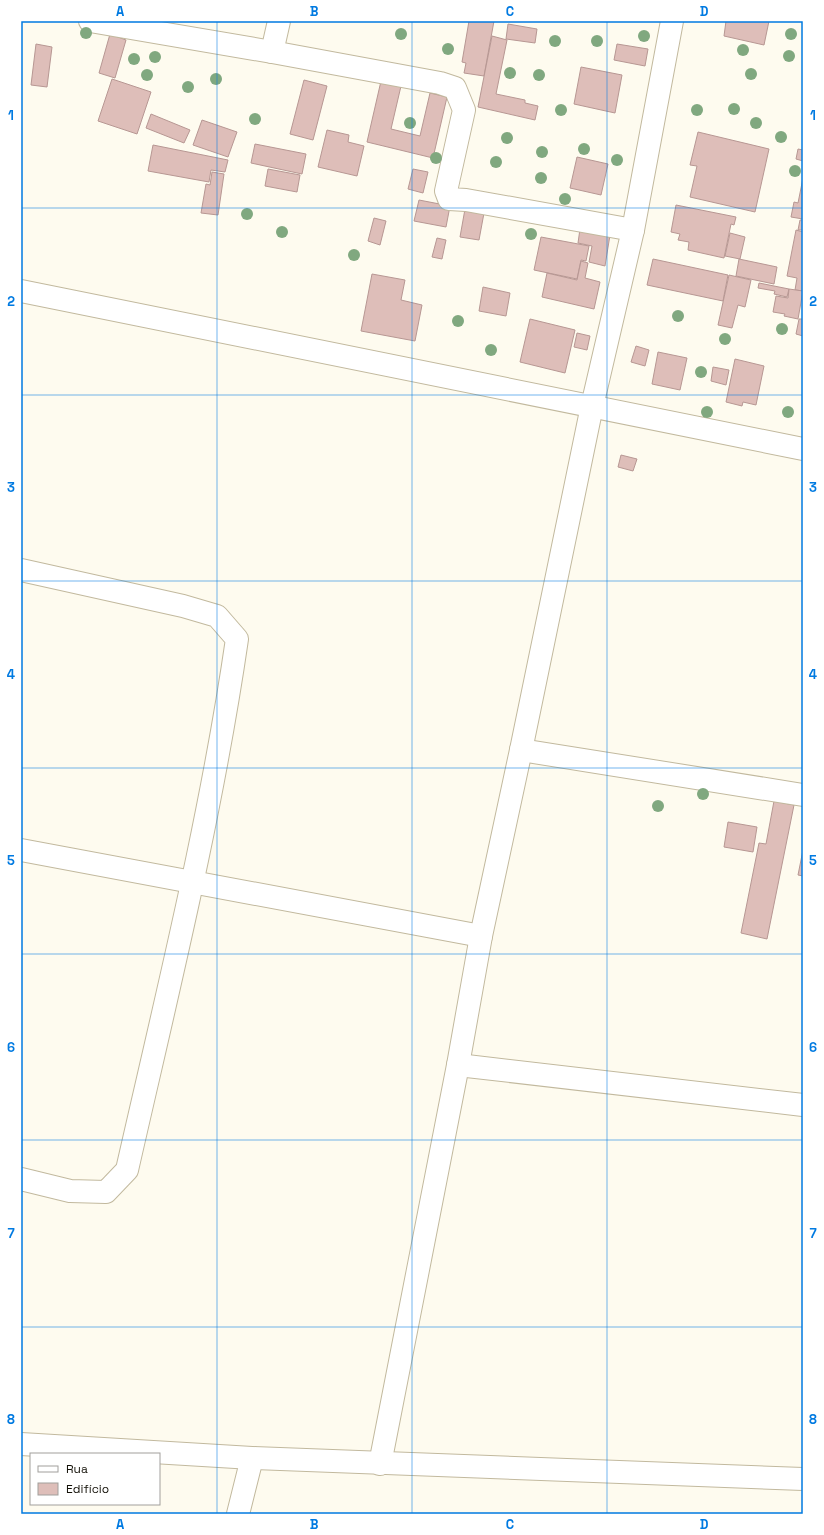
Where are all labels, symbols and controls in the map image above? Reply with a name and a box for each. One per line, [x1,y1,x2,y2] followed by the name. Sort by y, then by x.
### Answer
[116,3,125,20] text: A
[310,3,319,20] text: B
[506,3,514,20] text: C
[700,3,709,20] text: D
[8,107,14,124] text: 1
[810,107,816,124] text: 1
[7,293,15,310] text: 2
[809,293,817,310] text: 2
[7,479,15,496] text: 3
[809,479,817,496] text: 3
[7,666,15,683] text: 4
[809,666,817,683] text: 4
[7,852,15,869] text: 5
[809,852,817,869] text: 5
[7,1039,15,1056] text: 6
[809,1039,817,1056] text: 6
[7,1225,15,1242] text: 7
[809,1225,817,1242] text: 7
[7,1411,15,1428] text: 8
[809,1411,817,1428] text: 8
[30,1453,160,1505] legend
[66,1461,88,1477] text: Rua
[66,1481,109,1497] text: Edifício
[116,1516,125,1533] text: A
[310,1516,319,1533] text: B
[506,1516,514,1533] text: C
[700,1516,709,1533] text: D

